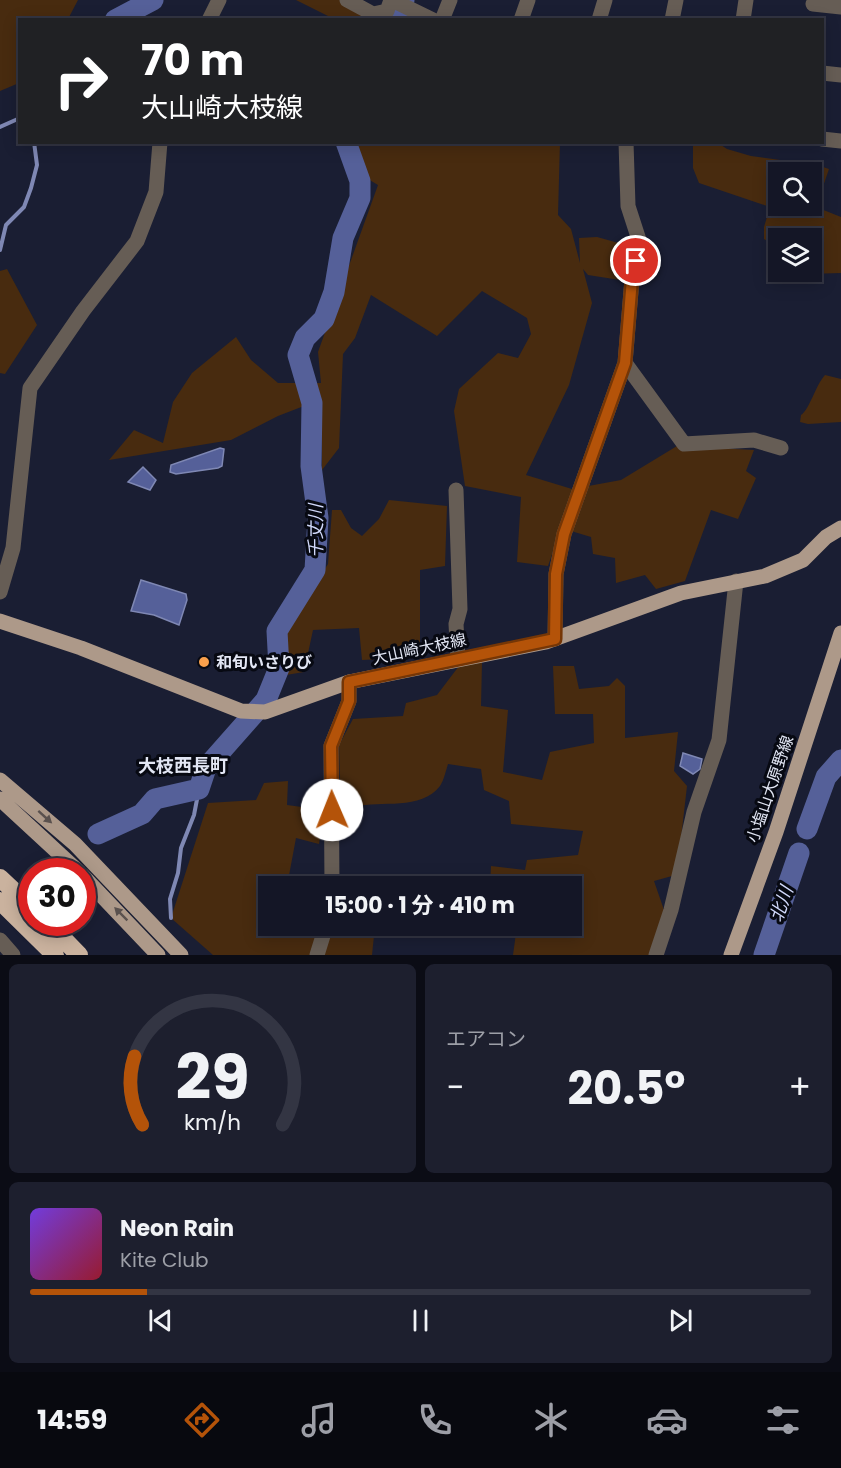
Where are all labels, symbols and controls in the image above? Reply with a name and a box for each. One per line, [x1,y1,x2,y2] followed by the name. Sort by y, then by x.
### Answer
[141,31,244,90] text: 70 m
[42,42,120,120] icon: right
[141,89,303,126] text: 大山崎大枝線
[768,162,822,282] map controls
[768,162,822,216] button: search
[768,228,822,282] button: layers
[610,235,661,286] pin
[619,244,652,277] icon: arrive
[303,502,328,558] water label: 千丈川
[370,628,468,670] street label: 大山崎大枝線
[216,651,312,674] place label: 和旬いさりび
[197,655,211,669] marker: 和旬いさりび
[741,732,799,846] street label: 小塩山大原野線
[138,753,228,778] district label: 大枝西長町
[300,778,364,842] position arrow
[37,810,52,823] one-way arrow
[18,858,96,936] speed limit sign: 30
[763,881,799,925] water label: 北川
[325,890,515,921] text: 15:00 · 1 分 · 410 m
[115,908,129,922] one-way arrow
[446,1025,526,1053] text: エアコン
[175,1033,249,1121] text: 29
[567,1057,685,1120] text: 20.5°
[446,1064,464,1111] text: −
[788,1064,811,1111] text: +
[184,1108,241,1139] text: km/h
[120,1213,234,1244] text: Neon Rain
[120,1246,209,1274] text: Kite Club
[144,1304,177,1337] icon: previous
[404,1304,437,1337] icon: pause
[664,1304,697,1337] icon: next
[181,1399,223,1441] icon: directions
[298,1399,340,1441] icon: music
[414,1399,456,1441] icon: phone
[530,1399,572,1441] icon: climate
[646,1399,688,1441] icon: car
[762,1399,804,1441] icon: filters
[37,1401,107,1438] text: 14:59

